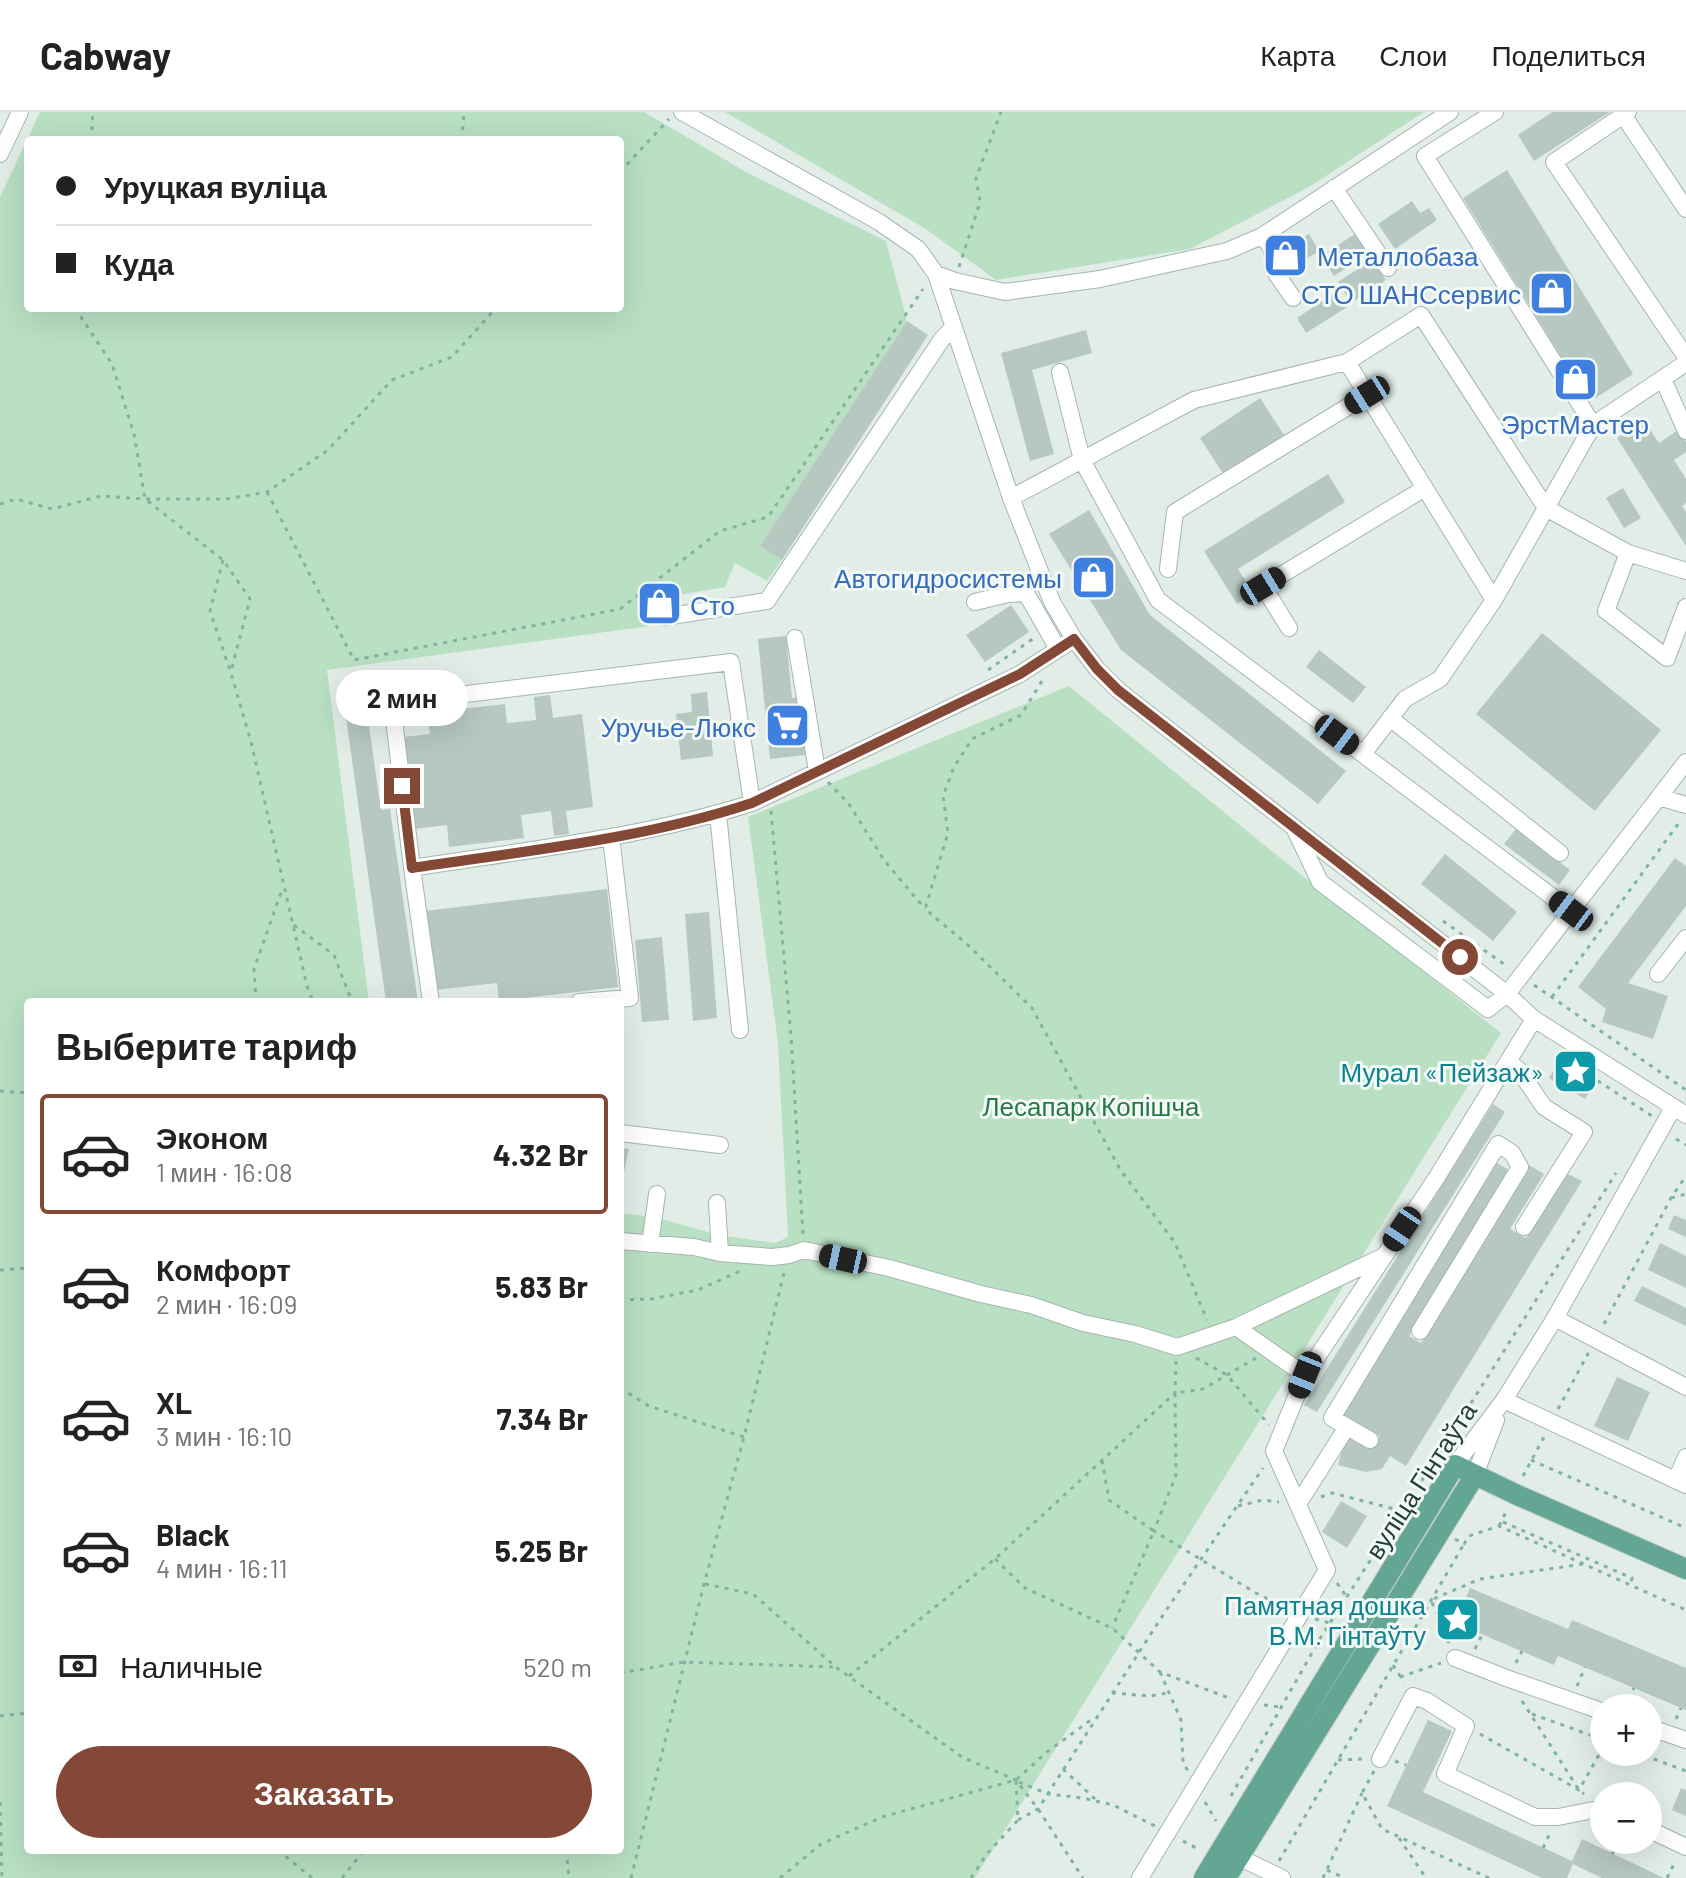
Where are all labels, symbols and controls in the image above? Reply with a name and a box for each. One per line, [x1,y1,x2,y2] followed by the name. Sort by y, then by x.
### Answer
[40,32,171,78] text: Cabway
[1260,38,1335,72] text: Карта
[1379,38,1447,72] text: Слои
[1491,38,1646,72] text: Поделиться
[104,168,327,204] text: Уруцкая вуліца
[1262,231,1310,279] shop icon: Металлобаза
[1317,240,1479,271] place label: Металлобаза
[104,245,174,281] text: Куда
[1528,269,1576,317] shop icon: СТО ШАНСсервис
[1301,278,1521,309] place label: СТО ШАНСсервис
[1551,356,1599,404] shop icon: ЭрстМастер
[1340,372,1394,418] car
[1501,408,1649,439] place label: ЭрстМастер
[1069,553,1117,601] shop icon: Автогидросистемы
[834,562,1062,593] place label: Автогидросистемы
[1236,563,1290,609] car
[635,580,683,628] shop icon: Сто
[690,589,735,620] place label: Сто
[336,670,468,726] callout: 2 мин
[367,682,437,713] text: 2 мин
[763,702,811,750] supermarket icon: Уручье-Люкс
[600,711,756,742] place label: Уручье-Люкс
[1311,711,1363,759] car
[384,768,420,804] route end
[1545,887,1597,935] car
[1442,939,1478,975] route start
[56,1024,357,1067] text: Выберите тариф
[1551,1047,1599,1095] place icon: Мурал «Пейзаж»
[1341,1056,1544,1087] place label: Мурал «Пейзаж»
[983,1090,1200,1121] park label: Лесапарк Копішча
[60,1118,132,1190] icon: car
[156,1119,269,1155] text: Эконом
[493,1136,588,1172] text: 4.32 Br
[156,1156,292,1187] text: 1 мин · 16:08
[1379,1202,1425,1256] car
[817,1242,869,1276] car
[60,1250,132,1322] icon: car
[156,1251,291,1287] text: Комфорт
[495,1268,588,1304] text: 5.83 Br
[156,1288,297,1319] text: 2 мин · 16:09
[1285,1348,1325,1402] car
[60,1382,132,1454] icon: car
[156,1384,192,1420] text: XL
[1358,1395,1482,1564] street label: вуліца Гінтаўта
[497,1400,588,1436] text: 7.34 Br
[156,1420,292,1451] text: 3 мин · 16:10
[60,1514,132,1586] icon: car
[156,1516,230,1552] text: Black
[495,1532,588,1568] text: 5.25 Br
[156,1552,288,1583] text: 4 мин · 16:11
[1224,1589,1427,1650] place label: Памятная дошка В.М. Гінтаўту
[1433,1595,1481,1643] place icon: Памятная дошка В.М. Гінтаўту
[56,1644,100,1688] icon: cash
[120,1648,263,1684] text: Наличные
[523,1651,592,1682] text: 520 m
[1590,1694,1662,1854] map controls
[1590,1694,1662,1766] button: +
[56,1746,592,1838] button: Заказать
[1590,1782,1662,1854] button: −

